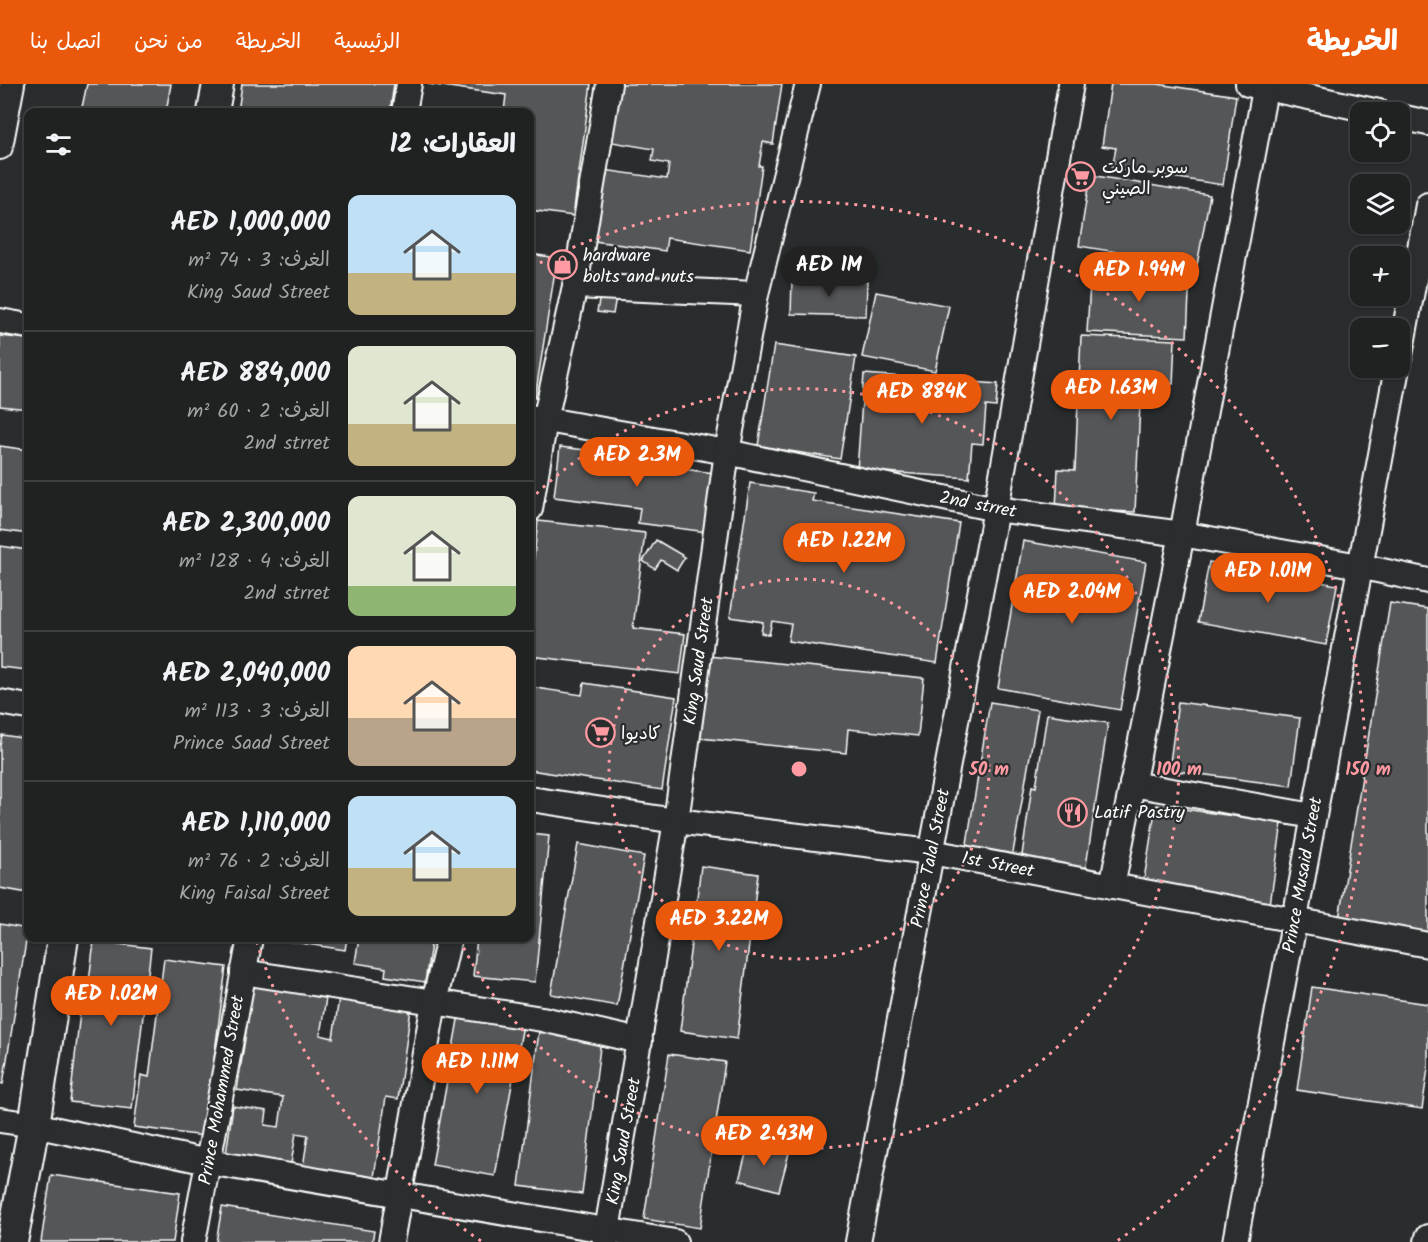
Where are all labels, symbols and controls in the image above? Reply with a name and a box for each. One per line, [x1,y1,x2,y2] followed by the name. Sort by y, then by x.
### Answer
[1307,20,1398,65] text: الخريطة
[30,26,101,59] text: اتصل بنا
[134,26,203,59] text: من نحن
[236,26,301,59] text: الخريطة
[334,26,400,59] text: الرئيسية
[1350,102,1410,378] map controls
[1350,102,1410,162] button: locate
[389,124,516,166] text: العقارات: 12
[42,128,75,161] icon: filters
[1102,154,1188,204] place label: سوبر ماركت الصيني
[1065,161,1097,193] supermarket icon: سوبر ماركت الصيني
[1350,174,1410,234] button: layers
[170,202,330,244] text: AED 1,000,000
[396,219,468,291] icon: home
[583,242,694,292] place label: hardware bolts and nuts
[188,245,330,277] text: الغرف: 3 · 74 m²
[1350,246,1410,306] button: +
[780,247,878,298] pin: AED 1M
[546,249,578,281] shop icon: hardware bolts and nuts
[796,250,862,282] text: AED 1M
[1070,252,1208,303] pin: AED 1.94M
[1093,255,1185,287] text: AED 1.94M
[187,277,330,309] text: King Saud Street
[1350,318,1410,378] button: −
[180,353,330,395] text: AED 884,000
[396,370,468,442] icon: home
[1042,370,1180,421] pin: AED 1.63M
[1065,373,1157,405] text: AED 1.63M
[860,374,984,425] pin: AED 884K
[876,377,968,409] text: AED 884K
[187,396,330,428] text: الغرف: 2 · 60 m²
[243,428,330,460] text: 2nd strret
[575,437,699,488] pin: AED 2.3M
[593,440,681,472] text: AED 2.3M
[937,484,1020,527] street label: 2nd strret
[162,503,330,545] text: AED 2,300,000
[396,520,468,592] icon: home
[775,523,913,574] pin: AED 1.22M
[797,526,891,558] text: AED 1.22M
[179,546,330,578] text: الغرف: 4 · 128 m²
[1199,553,1337,604] pin: AED 1.01M
[1225,556,1311,588] text: AED 1.01M
[1003,574,1141,625] pin: AED 2.04M
[1023,577,1121,609] text: AED 2.04M
[243,578,330,610] text: 2nd strret
[676,594,723,727] street label: King Saud Street
[162,653,330,695] text: AED 2,040,000
[396,670,468,742] icon: home
[185,696,330,728] text: الغرف: 3 · 113 m²
[584,717,616,749] supermarket icon: كاديوا
[621,720,661,749] place label: كاديوا
[173,728,330,760] text: Prince Saad Street
[968,756,1009,785] text: 50 m
[1156,756,1202,785] text: 100 m
[1345,756,1391,785] text: 150 m
[789,759,809,779] centre of rings
[904,785,959,930] street label: Prince Talal Street
[1275,794,1332,956] street label: Prince Musaid Street
[1057,796,1089,828] restaurant icon: Latif Pastry
[1094,799,1185,828] place label: Latif Pastry
[181,803,330,845] text: AED 1,110,000
[396,820,468,892] icon: home
[959,844,1037,887] street label: 1st Street
[188,846,330,878] text: الغرف: 2 · 76 m²
[179,878,330,910] text: King Faisal Street
[650,901,788,952] pin: AED 3.22M
[670,904,768,936] text: AED 3.22M
[42,976,180,1027] pin: AED 1.02M
[65,979,157,1011] text: AED 1.02M
[192,992,254,1187] street label: Prince Mohammed Street
[408,1044,546,1095] pin: AED 1.11M
[436,1047,518,1079] text: AED 1.11M
[599,1074,650,1207] street label: King Saud Street
[695,1116,833,1167] pin: AED 2.43M
[715,1119,813,1151] text: AED 2.43M

